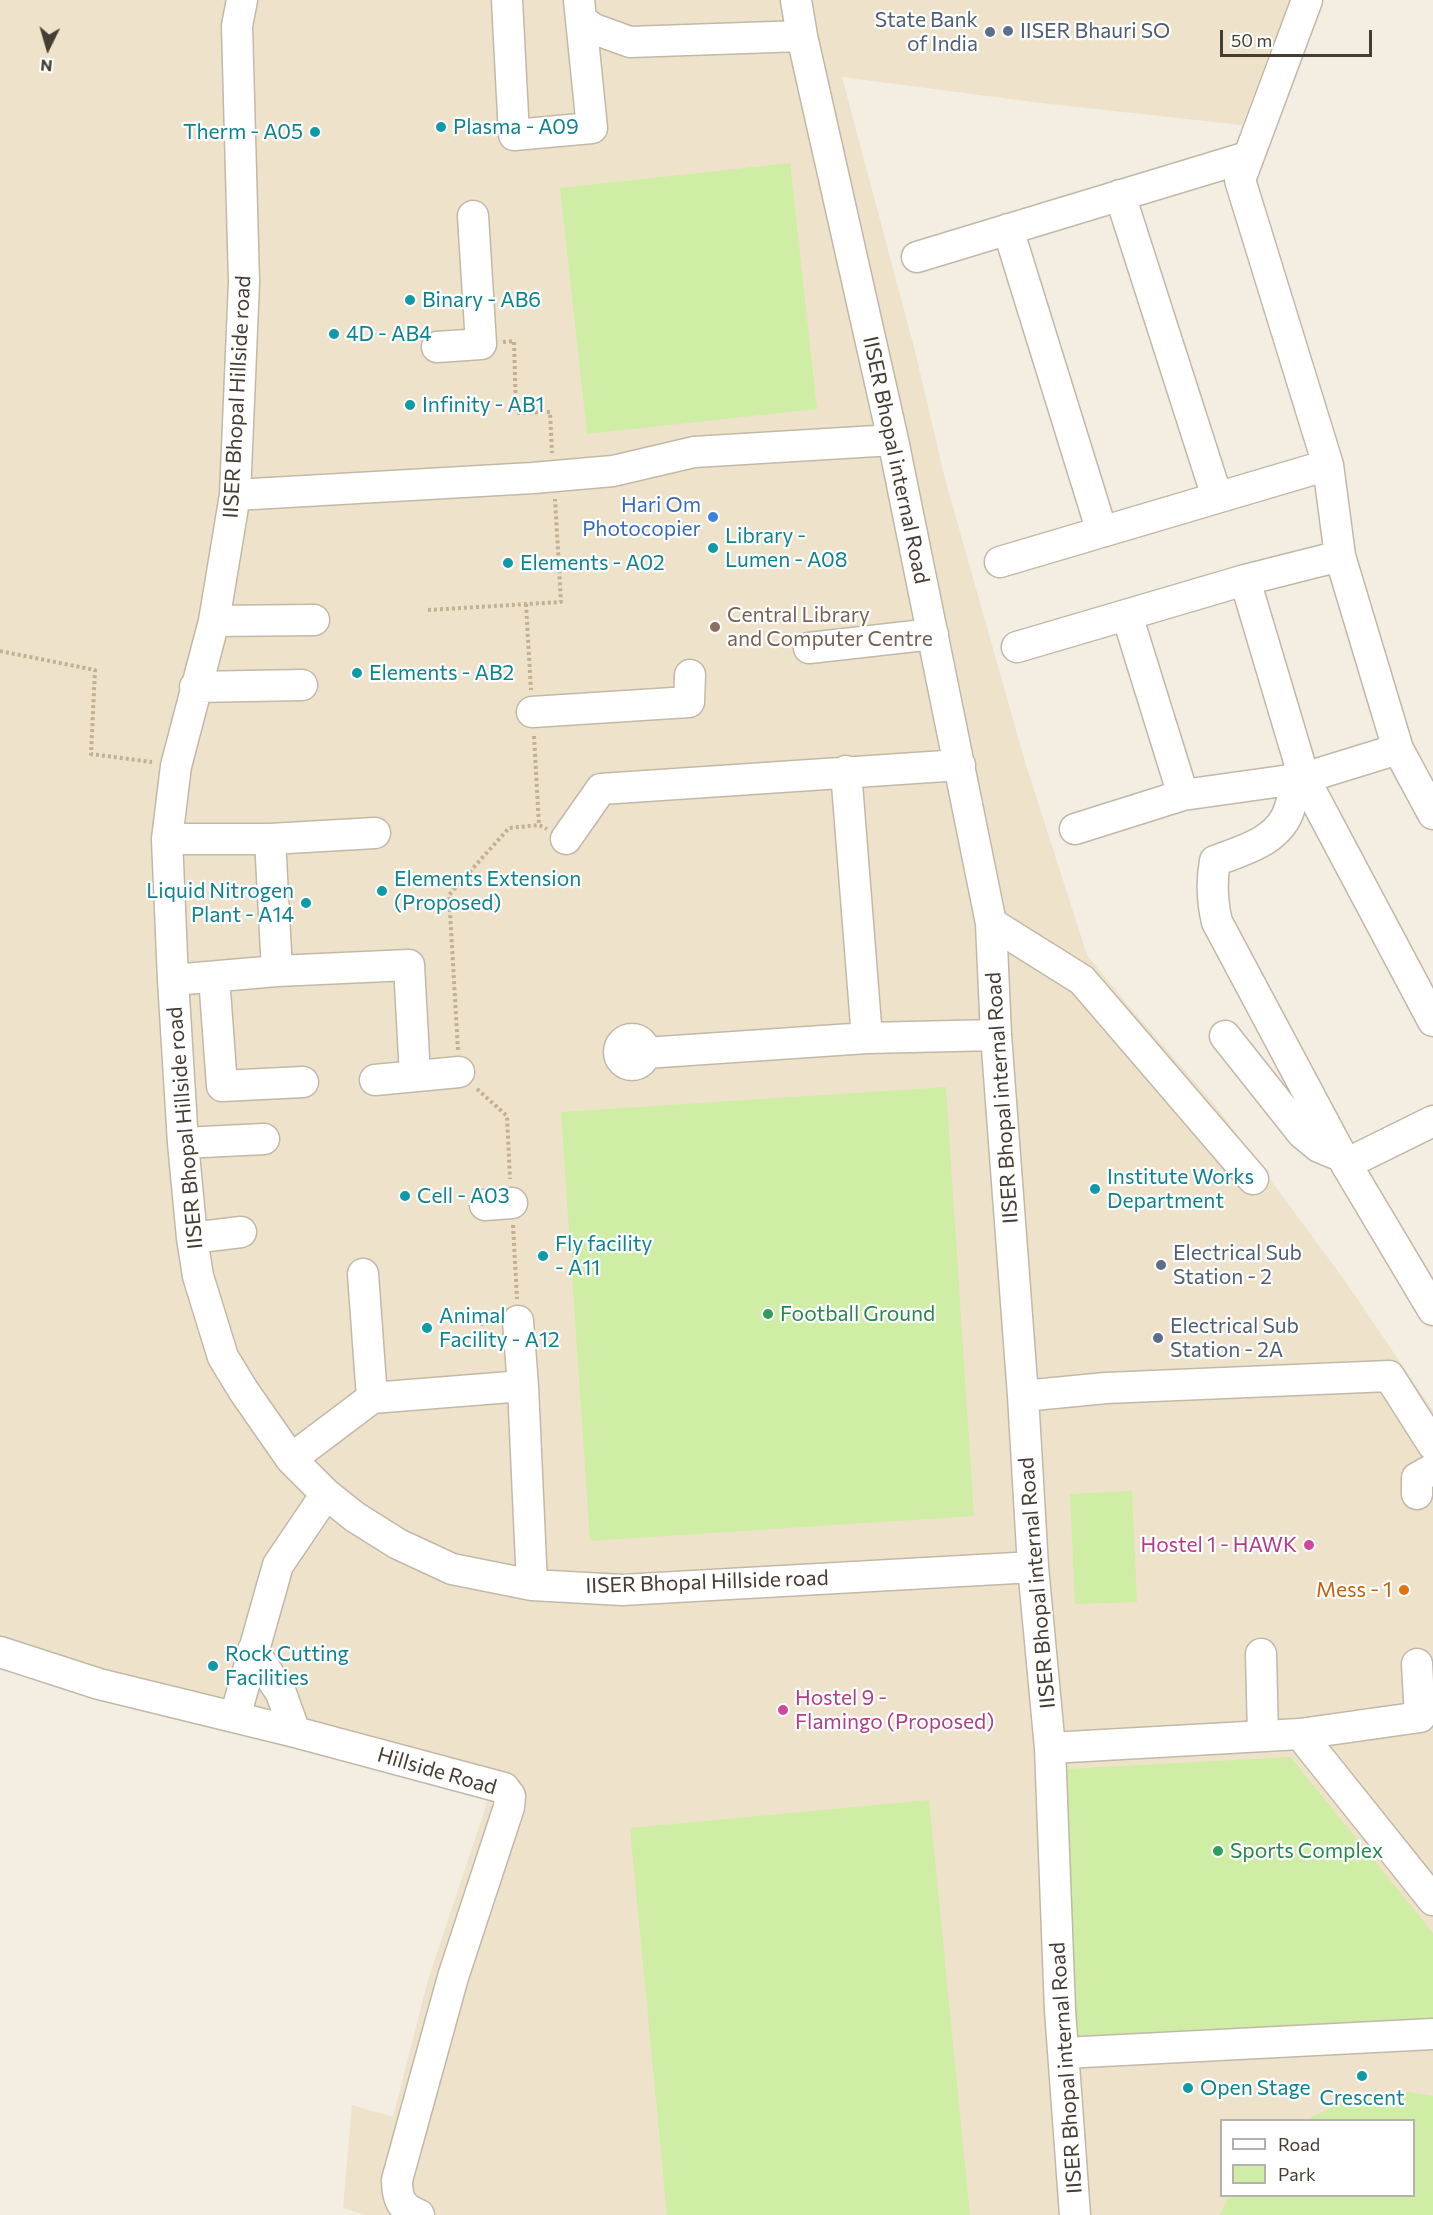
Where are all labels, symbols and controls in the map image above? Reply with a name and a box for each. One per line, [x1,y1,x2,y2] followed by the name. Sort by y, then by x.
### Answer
[875,7,978,57] place label: State Bank of India
[18,18,78,78] north arrow
[1020,18,1170,44] place label: IISER Bhauri SO
[1223,18,1374,56] scale bar
[1001,24,1015,38] marker: IISER Bhauri SO
[983,25,997,39] marker: State Bank of India
[1231,29,1272,51] text: 50 m
[40,56,53,76] text: N
[453,114,579,140] place label: Plasma - A09
[183,119,303,145] place label: Therm - A05
[434,120,448,134] marker: Plasma - A09
[308,125,322,139] marker: Therm - A05
[218,275,256,519] street label: IISER Bhopal Hillside road
[422,287,541,313] place label: Binary - AB6
[403,293,417,307] marker: Binary - AB6
[346,321,432,347] place label: 4D - AB4
[327,327,341,341] marker: 4D - AB4
[857,334,935,586] street label: IISER Bhopal internal Road
[422,392,544,418] place label: Infinity - AB1
[403,398,417,412] marker: Infinity - AB1
[582,492,701,542] place label: Hari Om Photocopier
[706,510,720,524] marker: Hari Om Photocopier
[725,523,848,573] place label: Library - Lumen - A08
[706,541,720,555] marker: Library - Lumen - A08
[520,550,665,576] place label: Elements - A02
[501,556,515,570] marker: Elements - A02
[727,602,933,652] place label: Central Library and Computer Centre
[708,620,722,634] marker: Central Library and Computer Centre
[369,660,514,686] place label: Elements - AB2
[350,666,364,680] marker: Elements - AB2
[394,866,581,916] place label: Elements Extension (Proposed)
[146,878,294,928] place label: Liquid Nitrogen Plant - A14
[375,884,389,898] marker: Elements Extension (Proposed)
[299,896,313,910] marker: Liquid Nitrogen Plant - A14
[981,971,1023,1225] street label: IISER Bhopal internal Road
[162,1006,208,1250] street label: IISER Bhopal Hillside road
[1107,1164,1254,1214] place label: Institute Works Department
[1088,1182,1102,1196] marker: Institute Works Department
[417,1183,510,1209] place label: Cell - A03
[398,1189,412,1203] marker: Cell - A03
[555,1231,652,1281] place label: Fly facility - A11
[1173,1240,1302,1290] place label: Electrical Sub Station - 2
[536,1249,550,1263] marker: Fly facility - A11
[1154,1258,1168,1272] marker: Electrical Sub Station - 2
[780,1301,935,1327] place label: Football Ground
[439,1303,560,1353] place label: Animal Facility - A12
[761,1307,775,1321] marker: Football Ground
[1170,1313,1299,1363] place label: Electrical Sub Station - 2A
[420,1321,434,1335] marker: Animal Facility - A12
[1151,1331,1165,1345] marker: Electrical Sub Station - 2A
[1013,1456,1061,1710] street label: IISER Bhopal internal Road
[1140,1532,1297,1558] place label: Hostel 1 - HAWK
[1302,1538,1316,1552] marker: Hostel 1 - HAWK
[585,1565,829,1599] street label: IISER Bhopal Hillside road
[1316,1577,1392,1603] place label: Mess - 1
[1397,1583,1411,1597] marker: Mess - 1
[225,1641,349,1691] place label: Rock Cutting Facilities
[206,1659,220,1673] marker: Rock Cutting Facilities
[795,1685,994,1735] place label: Hostel 9 - Flamingo (Proposed)
[776,1703,790,1717] marker: Hostel 9 - Flamingo (Proposed)
[374,1742,500,1800] street label: Hillside Road
[1230,1838,1383,1864] place label: Sports Complex
[1211,1844,1225,1858] marker: Sports Complex
[1045,1941,1087,2195] street label: IISER Bhopal internal Road
[1355,2069,1369,2083] marker: Crescent
[1200,2075,1311,2101] place label: Open Stage
[1181,2081,1195,2095] marker: Open Stage
[1319,2085,1405,2111] place label: Crescent
[1220,2119,1415,2197] legend
[1278,2133,1320,2155] text: Road
[1278,2163,1316,2185] text: Park

